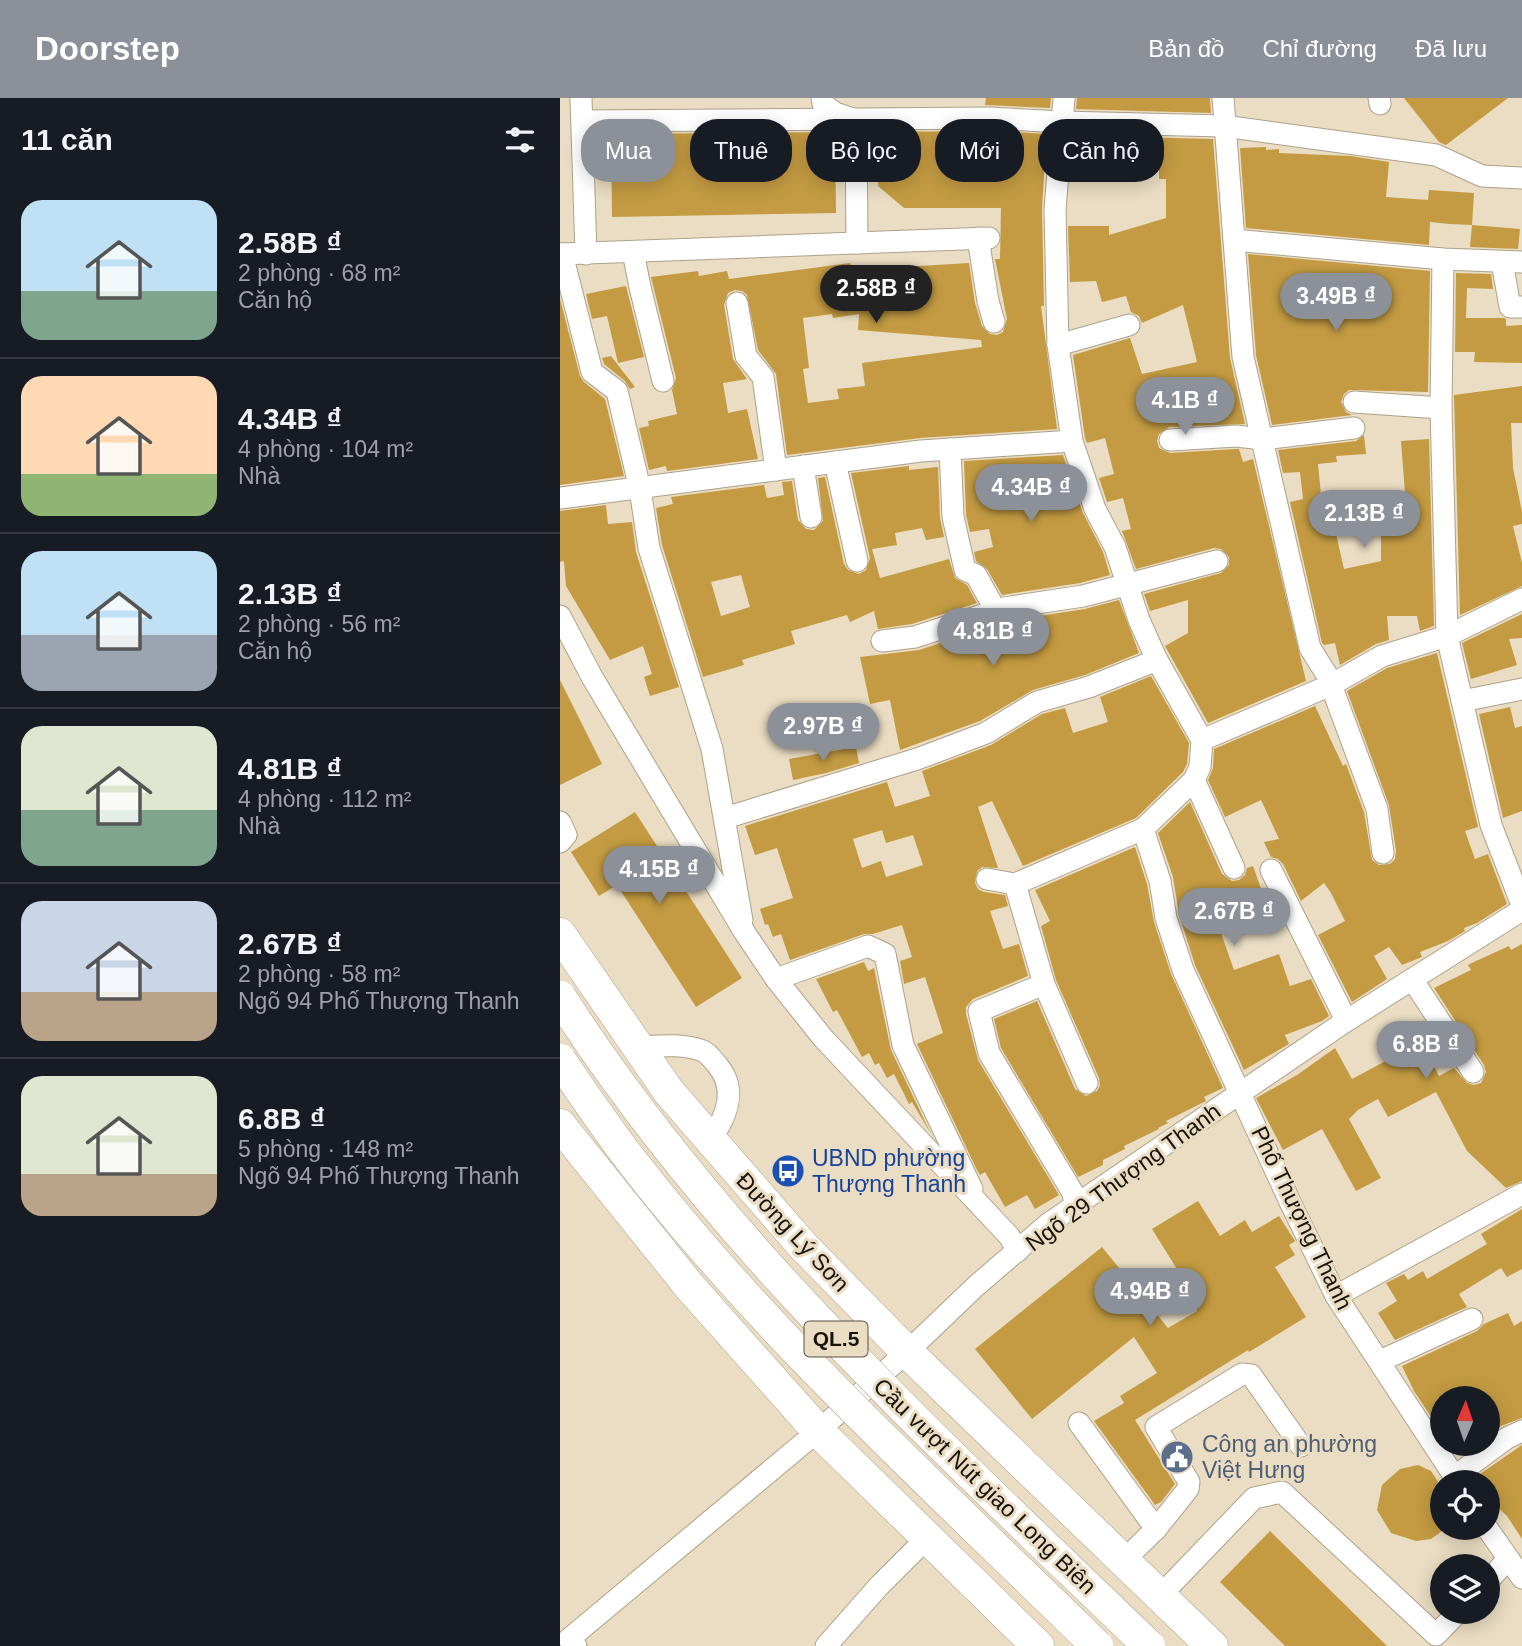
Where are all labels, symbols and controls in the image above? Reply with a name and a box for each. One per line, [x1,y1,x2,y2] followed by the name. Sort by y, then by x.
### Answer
[35,30,180,67] text: Doorstep
[1148,35,1224,62] text: Bản đồ
[1262,35,1377,62] text: Chỉ đường
[1415,35,1487,62] text: Đã lưu
[581,119,676,182] chip: Mua
[690,119,792,182] chip: Thuê
[806,119,921,182] chip: Bộ lọc
[935,119,1024,182] chip: Mới
[1038,119,1164,182] chip: Căn hộ
[501,121,539,159] icon: filters
[21,123,113,156] text: 11 căn
[238,226,342,259] text: 2.58B ₫
[77,228,161,312] icon: home
[238,260,400,286] text: 2 phòng · 68 m²
[811,266,941,325] pin: 2.58B ₫
[1271,274,1401,333] pin: 3.49B ₫
[836,275,916,301] text: 2.58B ₫
[1296,283,1376,309] text: 3.49B ₫
[238,287,312,313] text: Căn hộ
[1128,378,1242,437] pin: 4.1B ₫
[1152,387,1218,413] text: 4.1B ₫
[238,402,342,435] text: 4.34B ₫
[77,404,161,488] icon: home
[238,436,413,462] text: 4 phòng · 104 m²
[238,463,280,489] text: Nhà
[966,464,1096,524] pin: 4.34B ₫
[991,474,1071,500] text: 4.34B ₫
[1299,490,1429,550] pin: 2.13B ₫
[1324,500,1404,526] text: 2.13B ₫
[238,577,342,610] text: 2.13B ₫
[77,579,161,663] icon: home
[928,608,1058,668] pin: 4.81B ₫
[238,611,400,637] text: 2 phòng · 56 m²
[953,618,1033,644] text: 4.81B ₫
[238,638,312,664] text: Căn hộ
[758,704,888,763] pin: 2.97B ₫
[783,713,863,739] text: 2.97B ₫
[238,752,342,785] text: 4.81B ₫
[77,754,161,838] icon: home
[238,786,411,812] text: 4 phòng · 112 m²
[238,813,280,839] text: Nhà
[594,846,724,906] pin: 4.15B ₫
[619,856,699,882] text: 4.15B ₫
[1169,888,1299,948] pin: 2.67B ₫
[1194,898,1274,924] text: 2.67B ₫
[238,927,342,960] text: 2.67B ₫
[77,929,161,1013] icon: home
[238,961,400,987] text: 2 phòng · 58 m²
[238,988,520,1014] text: Ngõ 94 Phố Thượng Thanh
[1369,1021,1483,1081] pin: 6.8B ₫
[1393,1031,1459,1057] text: 6.8B ₫
[1021,1098,1225,1256] street label: Ngõ 29 Thượng Thanh
[238,1102,325,1135] text: 6.8B ₫
[77,1104,161,1188] icon: home
[1246,1122,1358,1314] street label: Phố Thượng Thanh
[238,1136,413,1162] text: 5 phòng · 148 m²
[812,1145,966,1197] place label: UBND phường Thượng Thanh
[769,1152,807,1190] bus stop icon: UBND phường Thượng Thanh
[238,1163,520,1189] text: Ngõ 94 Phố Thượng Thanh
[731,1167,855,1297] street label: Đường Lý Sơn
[1085,1268,1215,1328] pin: 4.94B ₫
[1110,1278,1190,1304] text: 4.94B ₫
[804,1322,868,1356] road number: QL.5
[868,1373,1102,1599] street label: Cầu vượt Nút giao Long Biên
[1430,1386,1500,1456] north arrow
[1430,1386,1500,1624] map controls
[1202,1431,1377,1483] place label: Công an phường Việt Hưng
[1158,1438,1196,1476] public building icon: Công an phường Việt Hưng
[1430,1470,1500,1540] button: locate
[1430,1554,1500,1624] button: layers

